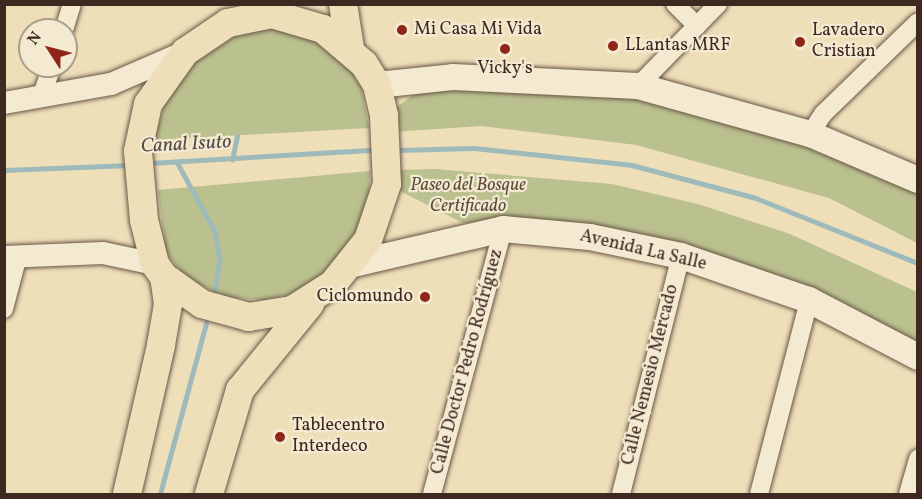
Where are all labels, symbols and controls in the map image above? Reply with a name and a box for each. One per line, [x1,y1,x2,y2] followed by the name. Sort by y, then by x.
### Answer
[18,18,78,78] north arrow
[414,19,543,41] place label: Mi Casa Mi Vida
[812,21,885,63] place label: Lavadero Cristian
[395,23,409,37] marker: Mi Casa Mi Vida
[23,27,47,50] text: N
[625,35,731,57] place label: LLantas MRF
[793,35,807,49] marker: Lavadero Cristian
[606,39,620,53] marker: LLantas MRF
[498,42,512,56] marker: Vicky's
[477,58,533,80] place label: Vicky's
[140,131,232,159] water label: Canal Isuto
[410,176,526,219] park label: Paseo del Bosque Certificado
[578,226,708,276] street label: Avenida La Salle
[428,247,508,477] street label: Calle Doctor Pedro Rodríguez
[618,282,684,468] street label: Calle Nemesio Mercado
[317,286,413,308] place label: Ciclomundo
[418,290,432,304] marker: Ciclomundo
[292,416,385,458] place label: Tablecentro Interdeco
[273,430,287,444] marker: Tablecentro Interdeco

